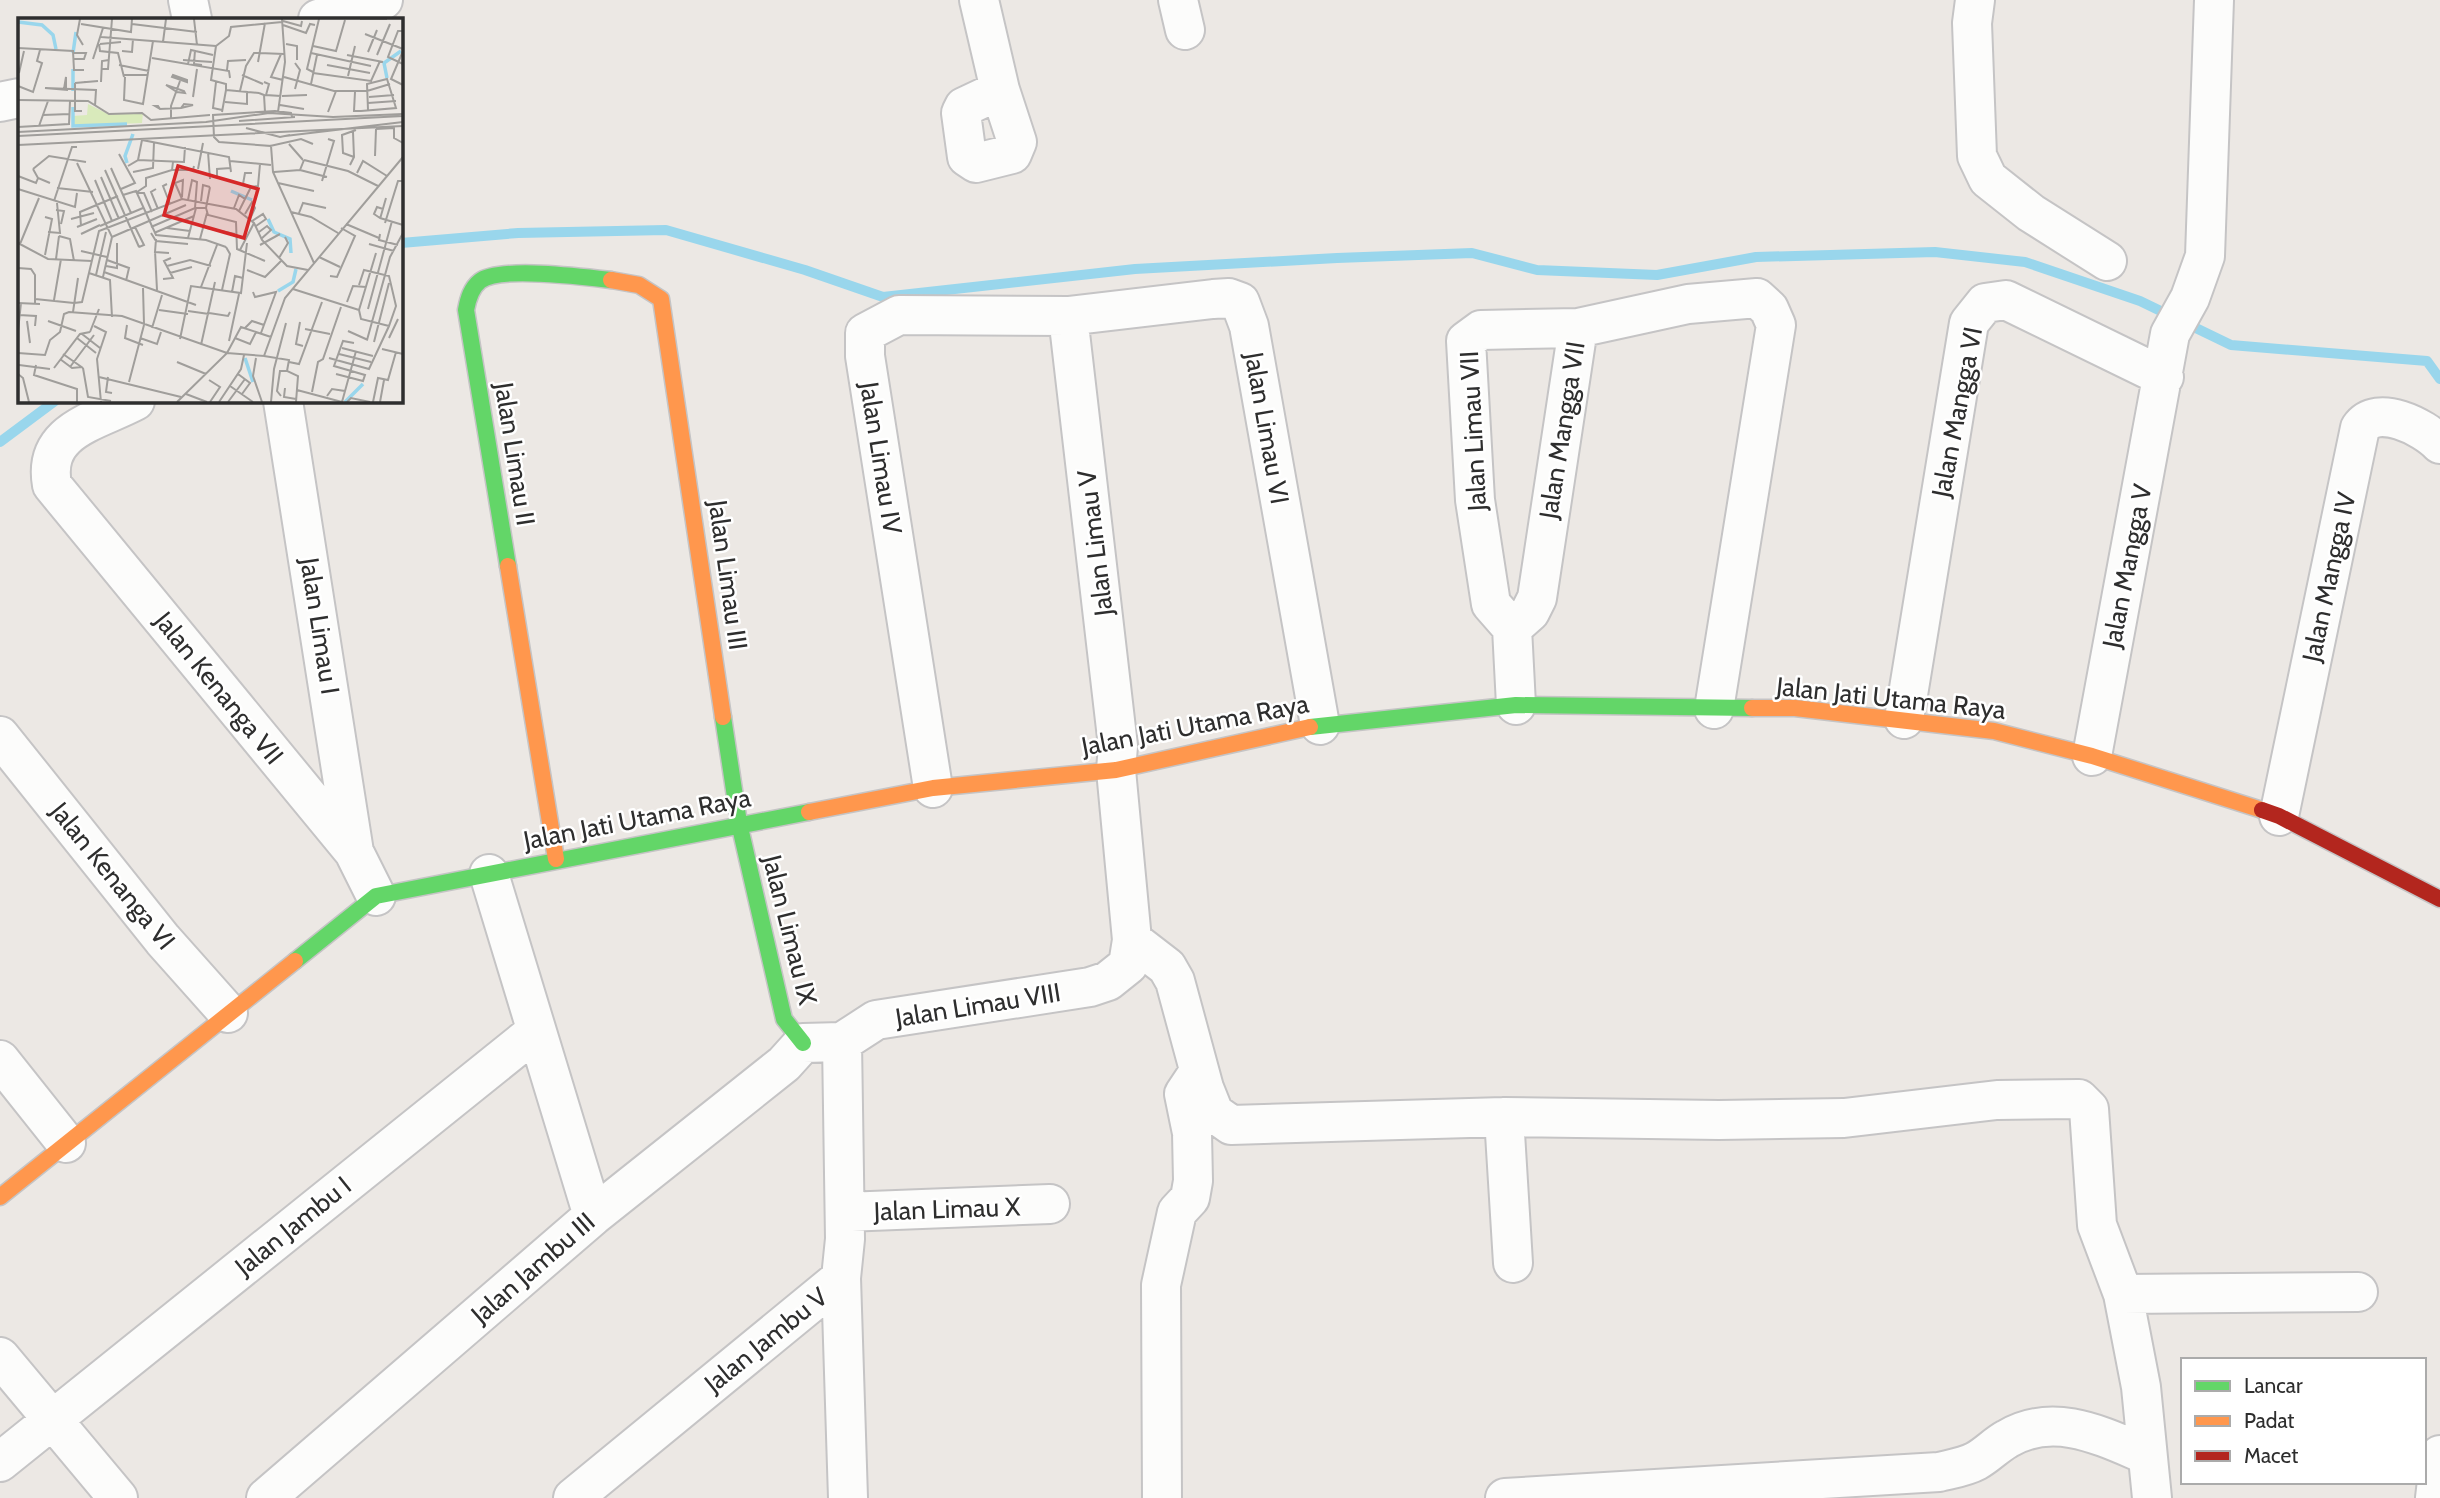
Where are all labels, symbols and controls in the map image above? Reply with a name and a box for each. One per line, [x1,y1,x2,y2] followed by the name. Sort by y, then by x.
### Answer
[18,18,402,402] inset map
[1925,324,1989,501] street label: Jalan Mangga VI
[1532,339,1592,522] street label: Jalan Mangga VII
[1238,349,1296,506] street label: Jalan Limau VI
[1453,350,1493,513] street label: Jalan Limau VII
[488,379,542,528] street label: Jalan Limau II
[853,379,909,537] street label: Jalan Limau IV
[1070,468,1120,619] street label: Jalan Limau V
[2095,481,2159,651] street label: Jalan Mangga V
[2295,489,2363,666] street label: Jalan Mangga IV
[702,497,754,652] street label: Jalan Limau III
[293,554,347,697] street label: Jalan Limau I
[147,605,290,771] street label: Jalan Kenanga VII
[1774,670,2008,726] street label: Jalan Jati Utama Raya
[1078,687,1312,763] street label: Jalan Jati Utama Raya
[520,781,754,857] street label: Jalan Jati Utama Raya
[43,795,182,956] street label: Jalan Kenanga VI
[756,851,824,1009] street label: Jalan Limau IX
[892,976,1063,1034] street label: Jalan Limau VIII
[228,1169,357,1283] street label: Jalan Jambu I
[872,1190,1021,1228] street label: Jalan Limau X
[464,1206,601,1331] street label: Jalan Jambu III
[697,1281,834,1400] street label: Jalan Jambu V
[2181,1358,2426,1484] legend
[2244,1373,2303,1398] text: Lancar
[2244,1408,2294,1433] text: Padat
[2244,1443,2298,1468] text: Macet

